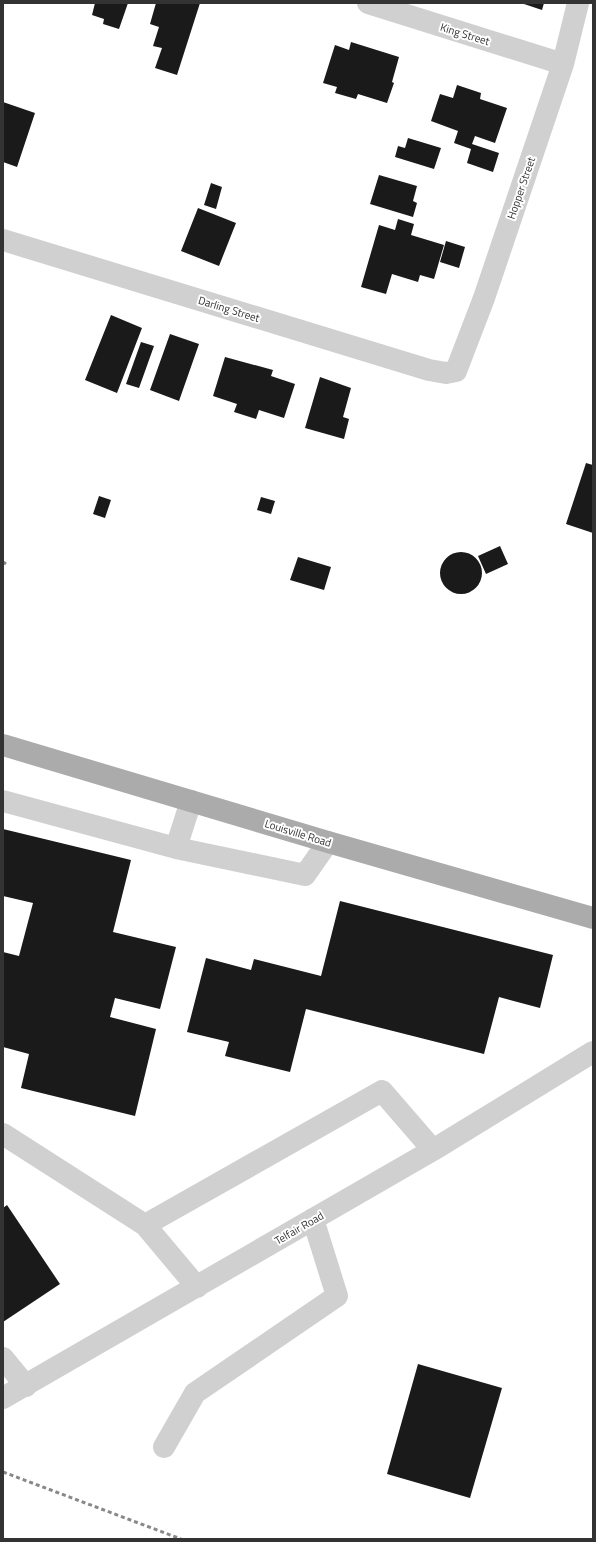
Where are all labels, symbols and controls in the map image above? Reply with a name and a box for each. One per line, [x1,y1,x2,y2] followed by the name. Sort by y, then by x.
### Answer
[438,19,492,49] street label: King Street
[503,155,539,221] street label: Hopper Street
[196,292,262,326] street label: Darling Street
[263,815,333,851] street label: Louisville Road
[271,1207,327,1249] street label: Telfair Road

